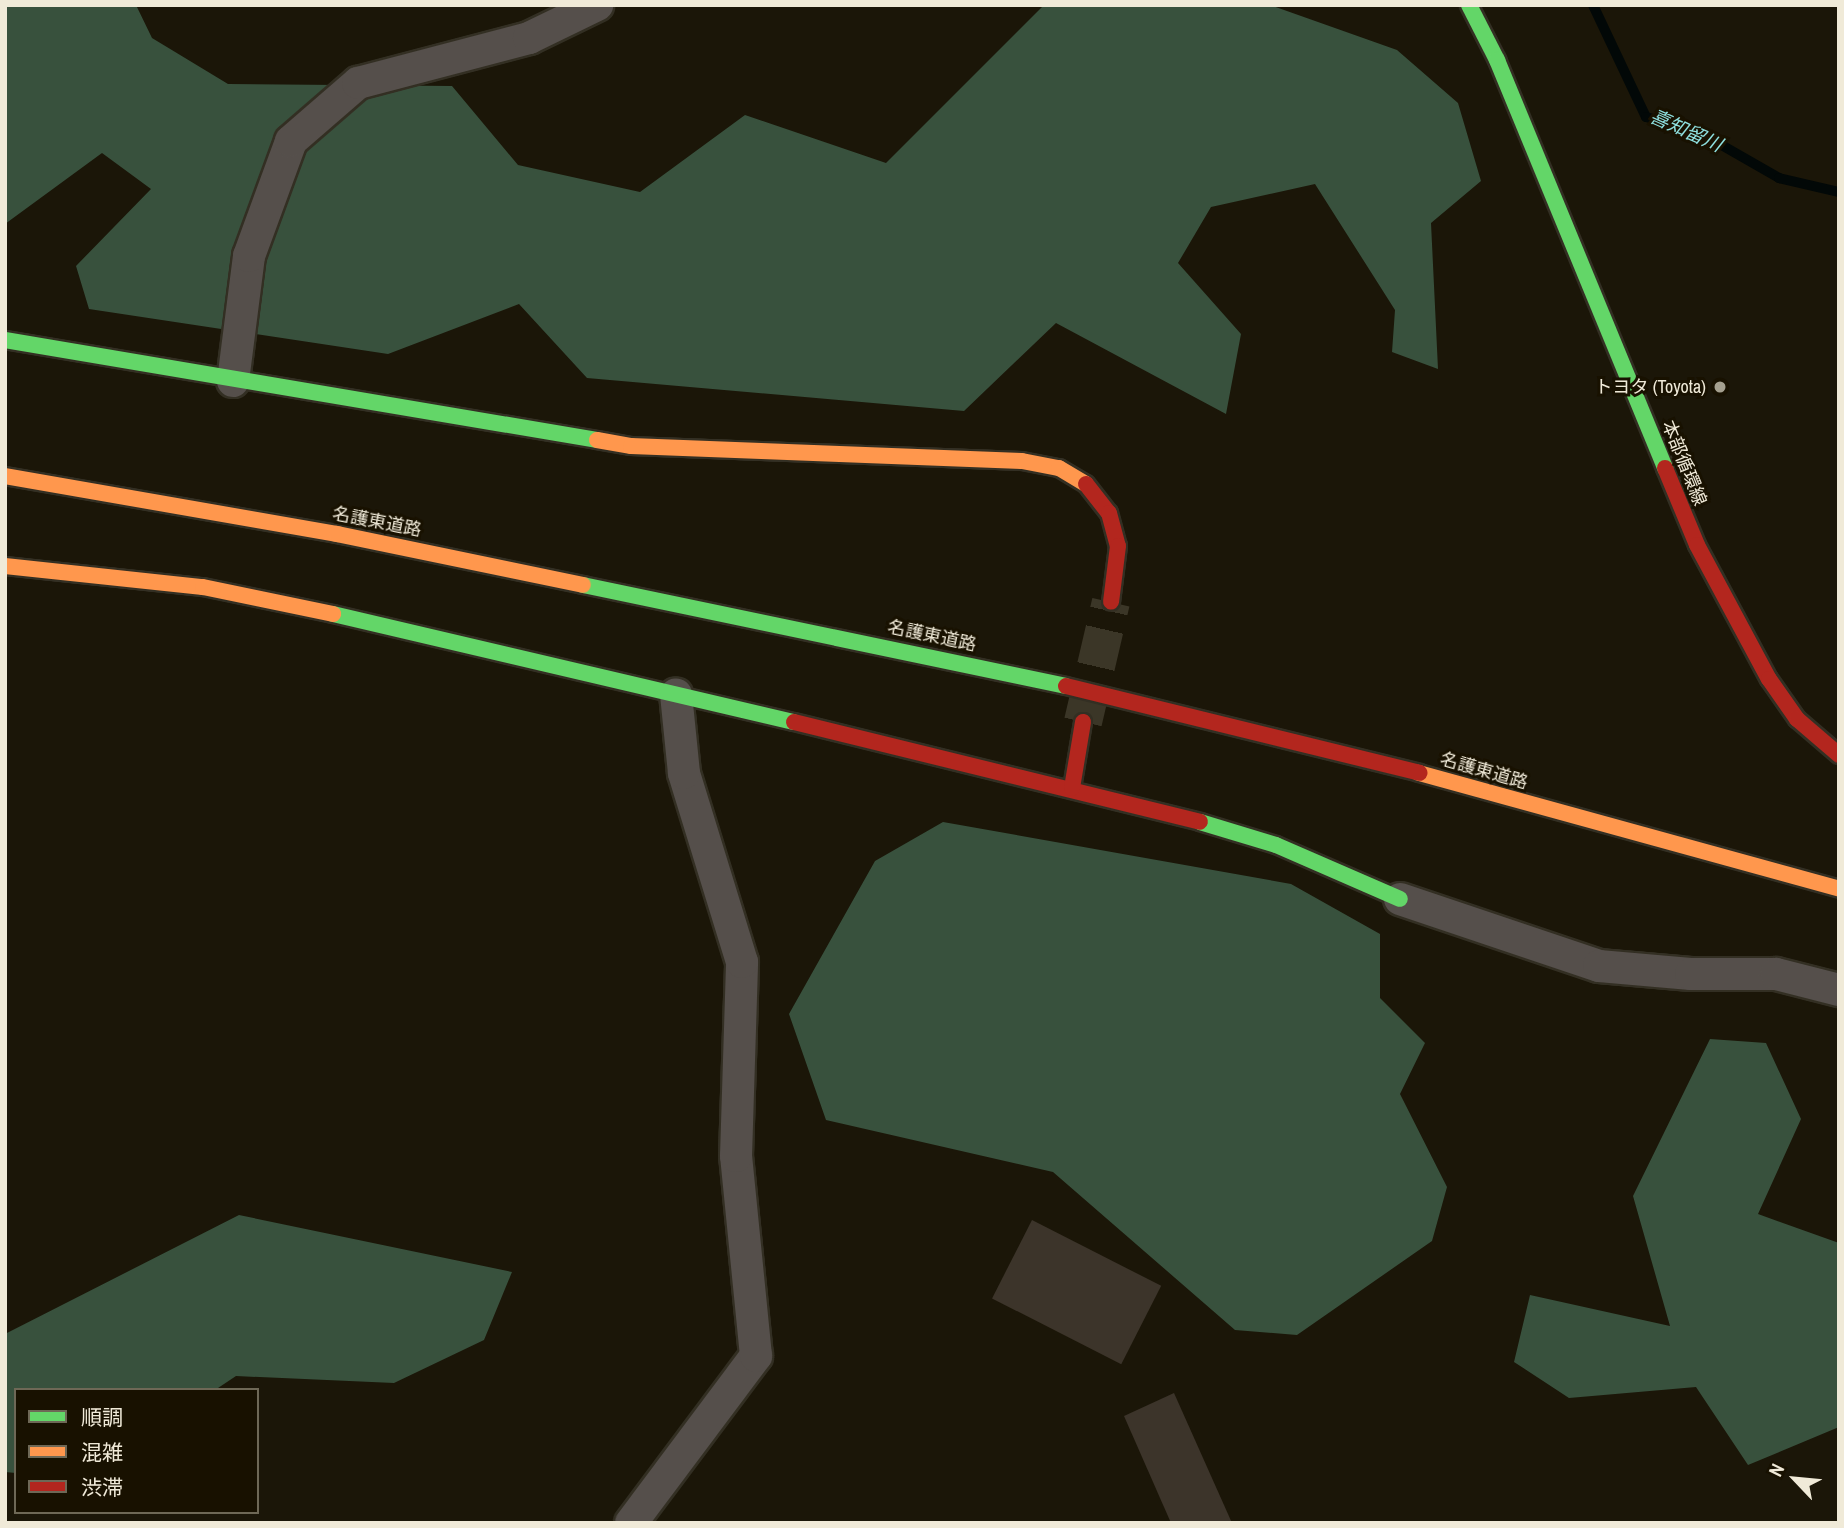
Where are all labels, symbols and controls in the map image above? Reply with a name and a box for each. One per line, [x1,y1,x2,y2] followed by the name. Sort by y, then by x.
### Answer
[1647,105,1725,157] water label: 喜知留川
[1595,376,1706,398] place label: トヨタ (Toyota)
[1712,379,1728,395] marker: トヨタ (Toyota)
[1657,417,1711,509] street label: 本部循環線
[331,503,423,541] street label: 名護東道路
[886,616,978,656] street label: 名護東道路
[1438,748,1530,794] street label: 名護東道路
[14,1388,259,1514] legend
[81,1403,123,1432] text: 順調
[81,1438,123,1467] text: 混雑
[1760,1444,1830,1514] north arrow
[1762,1459,1790,1481] text: N
[81,1473,123,1502] text: 渋滞

